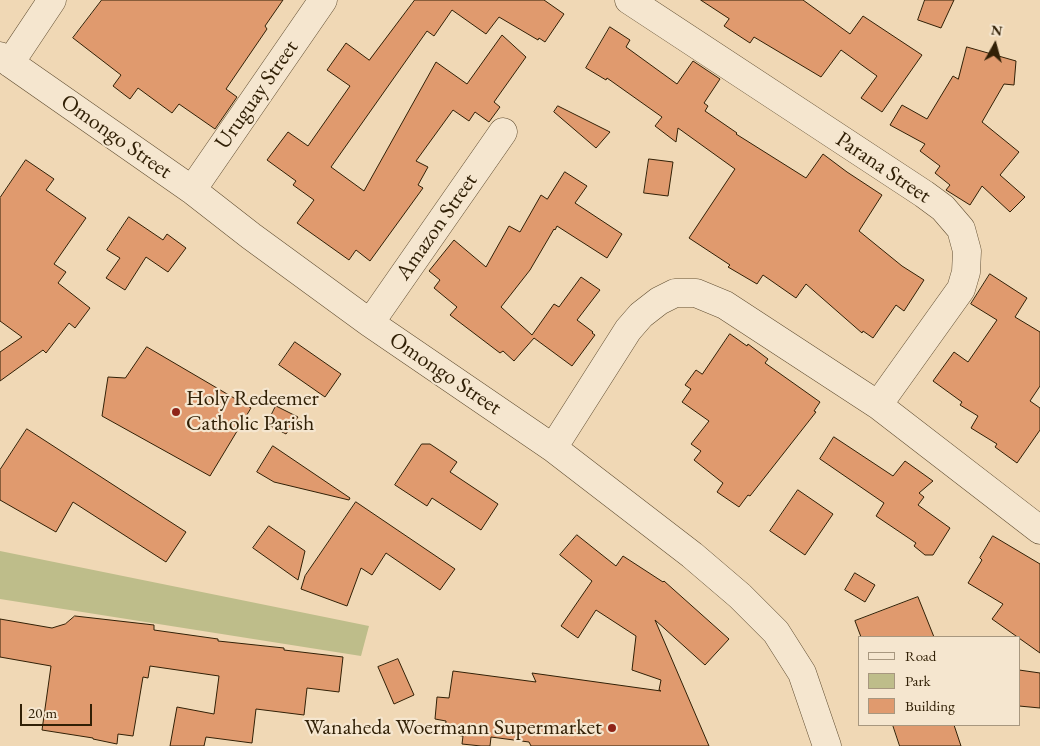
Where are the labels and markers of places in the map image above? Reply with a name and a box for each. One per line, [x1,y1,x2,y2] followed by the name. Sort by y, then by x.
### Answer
[186,386,319,438] place label: Holy Redeemer Catholic Parish
[170,406,182,418] marker: Holy Redeemer Catholic Parish
[304,715,602,741] place label: Wanaheda Woermann Supermarket
[606,722,618,734] marker: Wanaheda Woermann Supermarket

